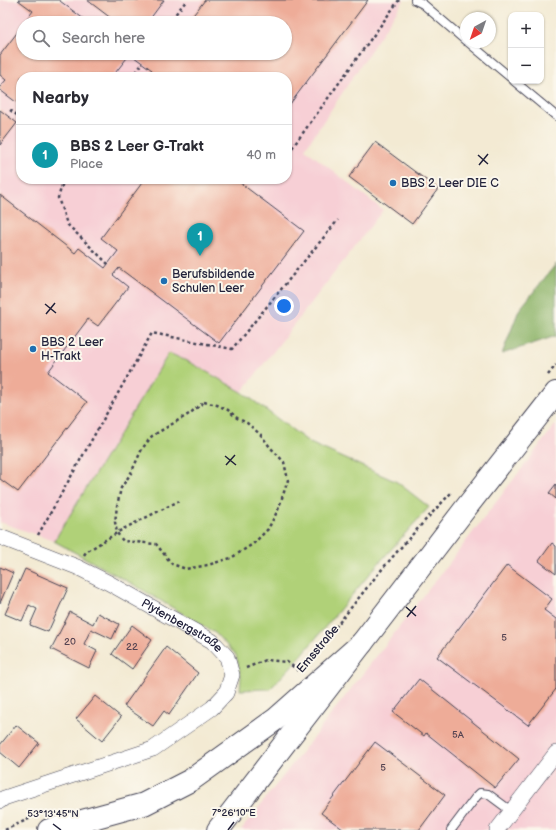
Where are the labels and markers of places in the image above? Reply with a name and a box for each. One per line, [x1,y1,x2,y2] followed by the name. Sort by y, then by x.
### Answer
[401,176,499,191] place label: BBS 2 Leer DIE C
[388,178,398,188] marker: BBS 2 Leer DIE C
[187,223,213,256] pin: 1
[172,267,255,296] place label: Berufsbildende Schulen Leer
[159,276,169,286] marker: Berufsbildende Schulen Leer
[41,335,104,364] place label: BBS 2 Leer H-Trakt
[28,344,38,354] marker: BBS 2 Leer H-Trakt

